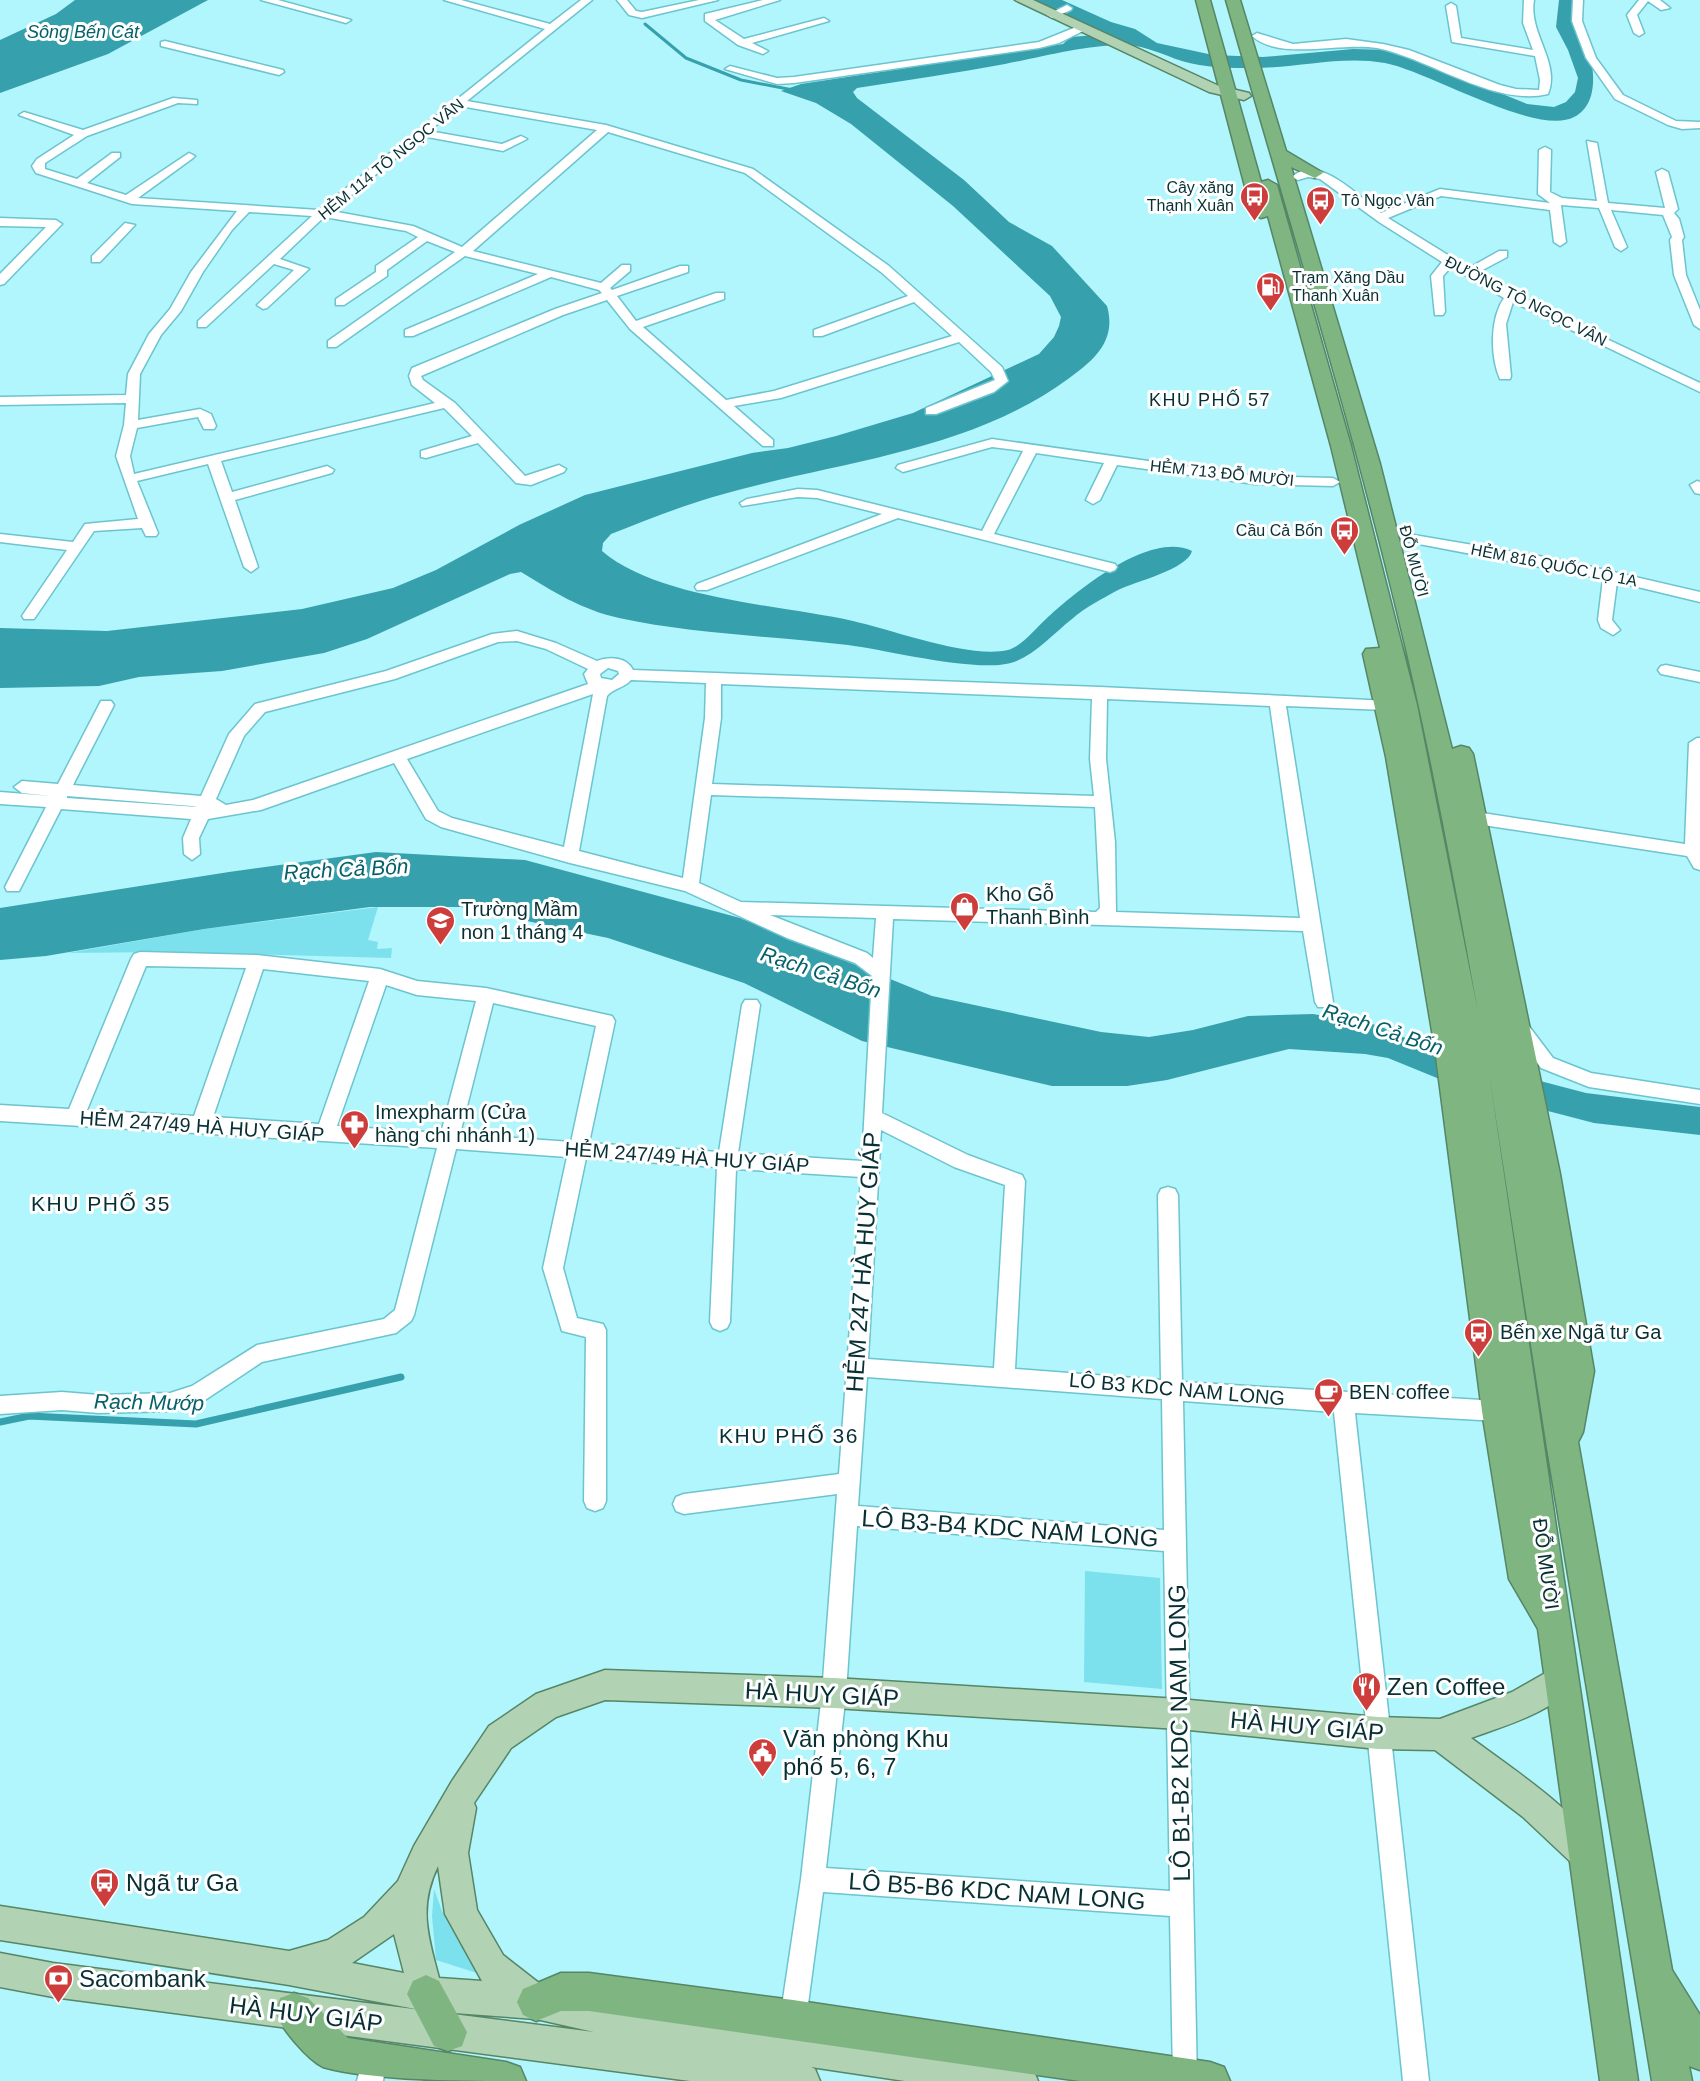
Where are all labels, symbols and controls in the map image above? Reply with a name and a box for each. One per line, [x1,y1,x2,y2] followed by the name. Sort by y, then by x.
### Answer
[27,22,140,42] water label: Sông Bến Cát
[314,94,467,223] street label: HẺM 114 TÔ NGỌC VÂN
[1147,179,1234,214] place label: Cây xăng Thạnh Xuân
[1239,180,1271,222] bus stop icon: Cây xăng Thạnh Xuân
[1304,184,1336,226] bus stop icon: Tô Ngọc Vân
[1341,192,1434,209] place label: Tô Ngọc Vân
[1442,252,1610,349] street label: ĐƯỜNG TÔ NGỌC VÂN
[1292,269,1404,304] place label: Trạm Xăng Dầu Thanh Xuân
[1255,270,1287,312] fuel station icon: Trạm Xăng Dầu Thanh Xuân
[1149,389,1271,410] district label: KHU PHỐ 57
[1149,456,1295,489] street label: HẺM 713 ĐỖ MƯỜI
[1328,514,1360,556] bus stop icon: Cầu Cả Bốn
[1236,522,1323,539] place label: Cầu Cả Bốn
[1396,523,1433,599] street label: ĐỖ MƯỜI
[1469,539,1639,590] street label: HẺM 816 QUỐC LỘ 1A
[283,854,409,884] water label: Rạch Cả Bốn
[986,883,1089,928] place label: Kho Gỗ Thanh Bình
[949,890,981,932] shop icon: Kho Gỗ Thanh Bình
[461,898,583,943] place label: Trường Mầm non 1 tháng 4
[424,904,456,946] school or university icon: Trường Mầm non 1 tháng 4
[758,942,884,1002] water label: Rạch Cả Bốn
[1320,999,1446,1059] water label: Rạch Cả Bốn
[375,1101,535,1146] place label: Imexpharm (Cửa hàng chi nhánh 1)
[79,1106,325,1146] street label: HẺM 247/49 HÀ HUY GIÁP
[338,1108,370,1150] pharmacy icon: Imexpharm (Cửa hàng chi nhánh 1)
[839,1131,886,1393] street label: HẺM 247 HÀ HUY GIÁP
[564,1137,810,1177] street label: HẺM 247/49 HÀ HUY GIÁP
[31,1192,171,1215] district label: KHU PHỐ 35
[1463,1316,1495,1358] bus stop icon: Bến xe Ngã tư Ga
[1500,1321,1662,1343] place label: Bến xe Ngã tư Ga
[1068,1369,1286,1409] street label: LÔ B3 KDC NAM LONG
[1312,1376,1344,1418] cafe icon: BEN coffee
[1349,1381,1450,1403] place label: BEN coffee
[94,1390,204,1414] water label: Rạch Mướp
[719,1424,859,1447] district label: KHU PHỐ 36
[861,1504,1159,1552] street label: LÔ B3-B4 KDC NAM LONG
[1529,1517,1564,1611] street label: ĐỖ MƯỜI
[1163,1584,1195,1882] street label: LÔ B1-B2 KDC NAM LONG
[1350,1670,1382,1712] restaurant icon: Zen Coffee
[1387,1673,1505,1700] place label: Zen Coffee
[744,1676,900,1712] street label: HÀ HUY GIÁP
[1229,1706,1385,1746] street label: HÀ HUY GIÁP
[783,1725,948,1780] place label: Văn phòng Khu phố 5, 6, 7
[746,1736,778,1778] public building icon: Văn phòng Khu phố 5, 6, 7
[89,1866,121,1908] bus stop icon: Ngã tư Ga
[848,1867,1146,1915] street label: LÔ B5-B6 KDC NAM LONG
[126,1869,239,1896] place label: Ngã tư Ga
[42,1962,74,2004] bank icon: Sacombank
[79,1965,207,1992] place label: Sacombank
[228,1991,384,2037] street label: HÀ HUY GIÁP

